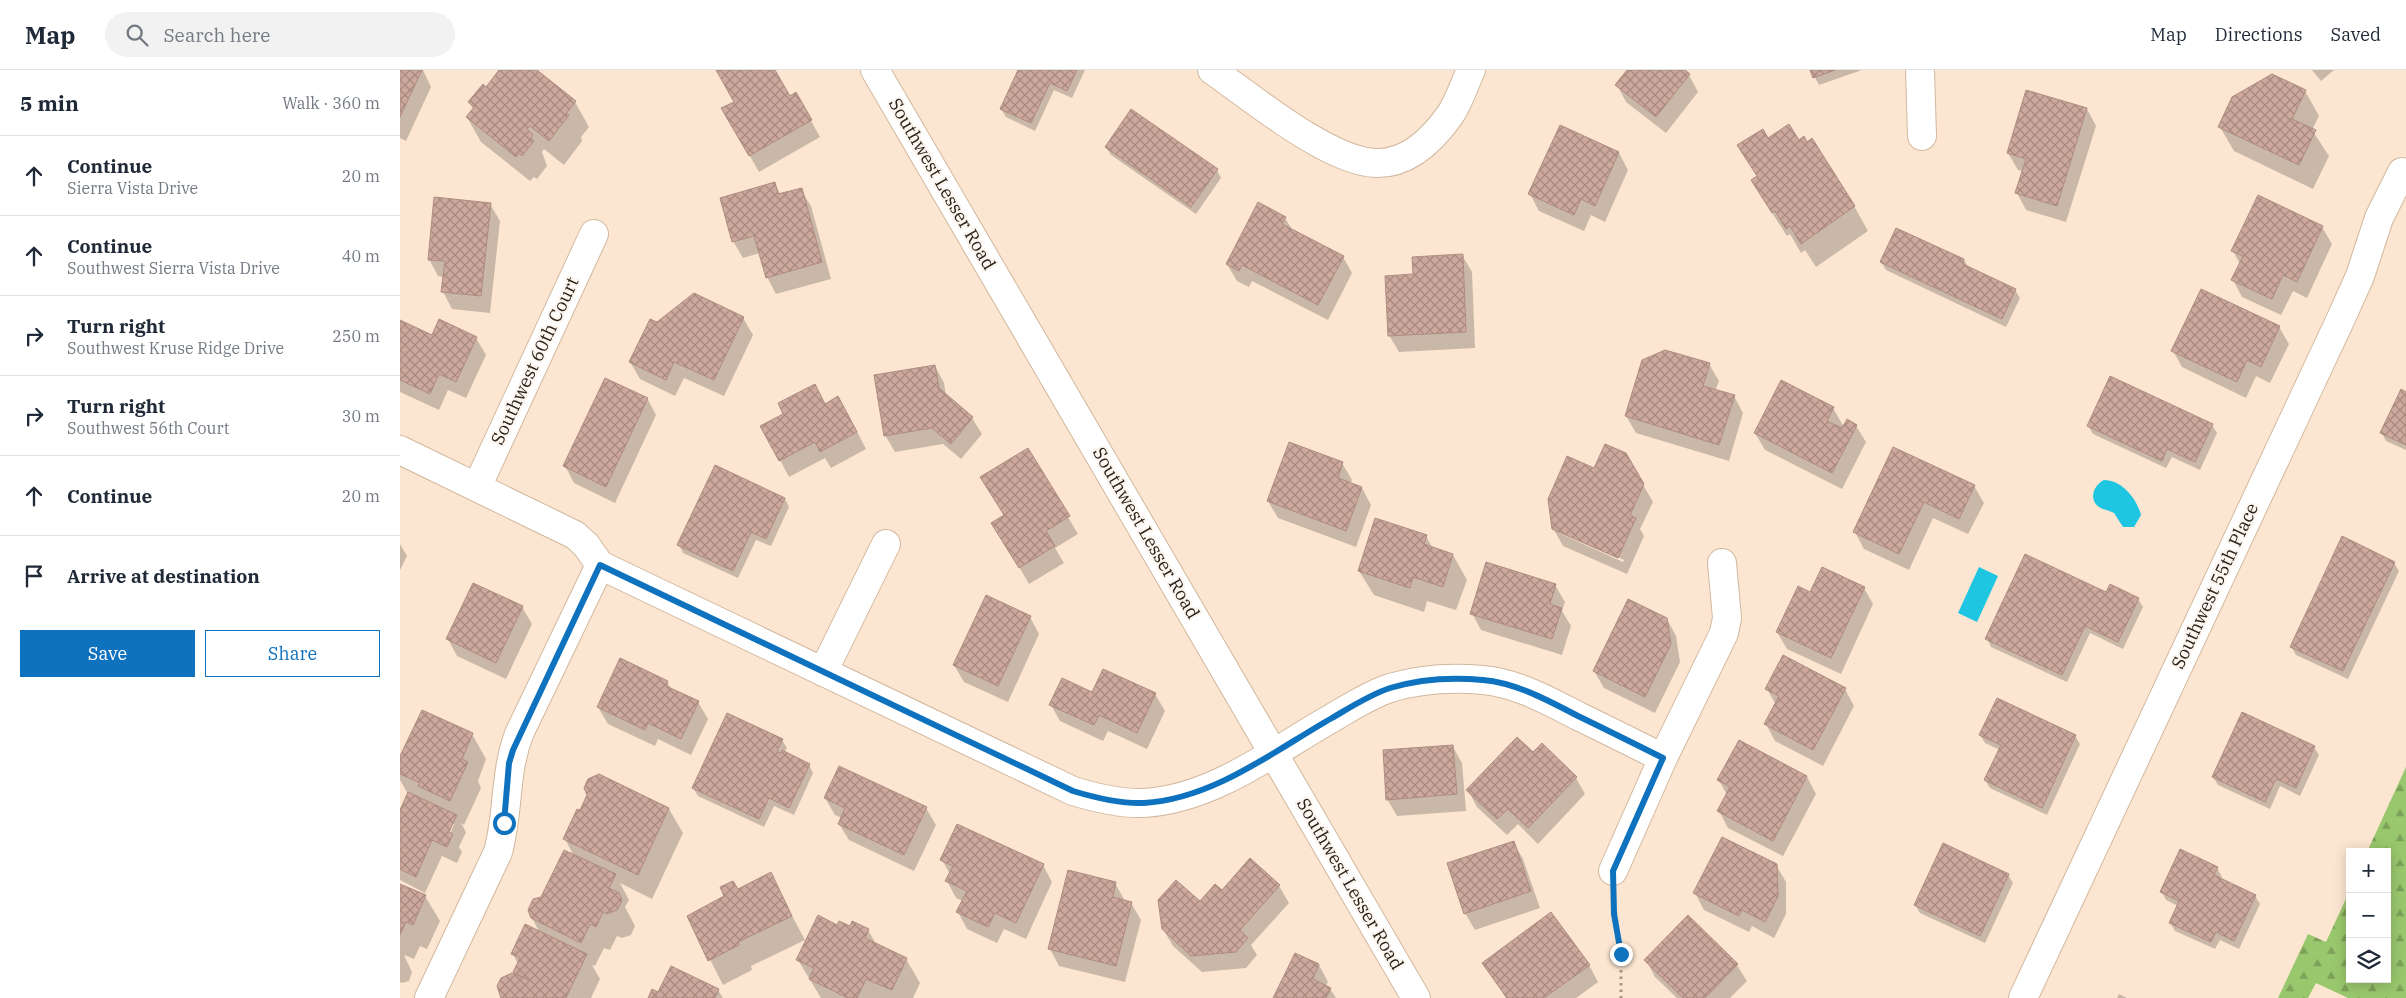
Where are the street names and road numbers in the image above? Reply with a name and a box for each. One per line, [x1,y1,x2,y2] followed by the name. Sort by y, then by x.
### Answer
[884,94,1001,274] street label: Southwest Lesser Road
[486,273,584,448] street label: Southwest 60th Court
[1088,443,1205,623] street label: Southwest Lesser Road
[2166,499,2263,672] street label: Southwest 55th Place
[1292,794,1409,974] street label: Southwest Lesser Road

